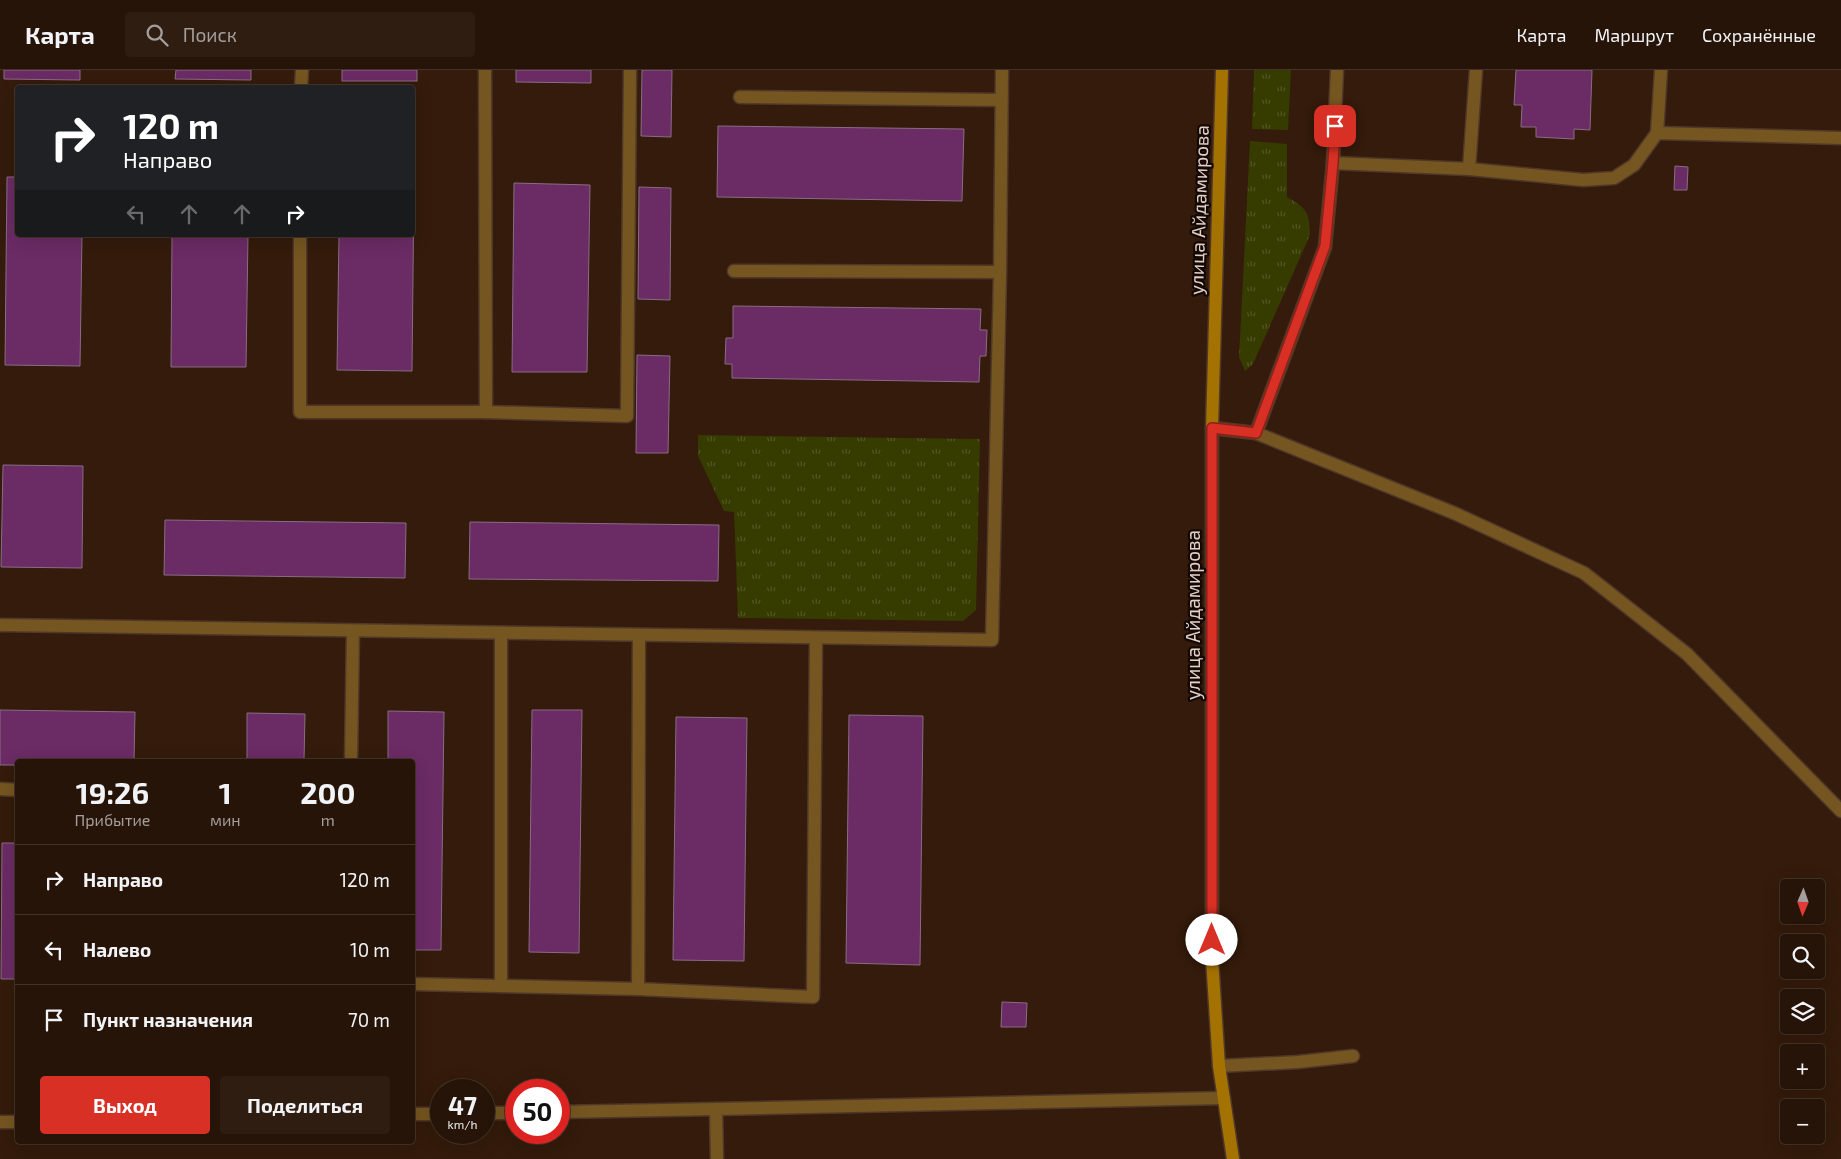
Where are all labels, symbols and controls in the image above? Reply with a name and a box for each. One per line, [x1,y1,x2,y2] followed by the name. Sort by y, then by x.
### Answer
[125,12,475,57] search box
[25,20,95,49] text: Карта
[143,21,171,49] icon: search
[183,23,237,46] text: Поиск
[1516,24,1566,46] text: Карта
[1594,24,1674,46] text: Маршрут
[1702,24,1816,46] text: Сохранённые
[123,104,219,146] text: 120 m
[40,105,105,170] icon: right
[1314,105,1356,147] pin
[1321,112,1349,140] icon: arrive
[1184,125,1214,295] street label: улица Айдамирова
[123,146,212,172] text: Направо
[122,200,150,228] icon: left
[175,200,203,228] icon: ahead
[228,200,256,228] icon: ahead
[281,200,309,228] icon: right
[1181,530,1205,700] street label: улица Айдамирова
[76,774,149,810] text: 19:26
[219,774,232,810] text: 1
[300,774,355,810] text: 200
[74,810,151,829] text: Прибытие
[210,810,241,829] text: мин
[321,810,335,829] text: m
[40,866,68,894] icon: right
[83,868,163,891] text: Направо
[339,868,390,891] text: 120 m
[1780,879,1825,924] north arrow
[1780,879,1825,1144] map controls
[1185,913,1237,965] position arrow
[1780,934,1825,979] button: search
[40,936,68,964] icon: left
[83,938,151,961] text: Налево
[350,938,390,961] text: 10 m
[1780,989,1825,1034] button: layers
[40,1006,68,1034] icon: arrive
[83,1008,253,1031] text: Пункт назначения
[348,1008,390,1031] text: 70 m
[1780,1044,1825,1089] button: +
[40,1076,210,1134] button: Выход
[220,1076,390,1134] button: Поделиться
[505,1079,570,1144] speed limit sign: 50
[448,1090,477,1120] text: 47
[1780,1099,1825,1144] button: −
[448,1117,477,1131] text: km/h

